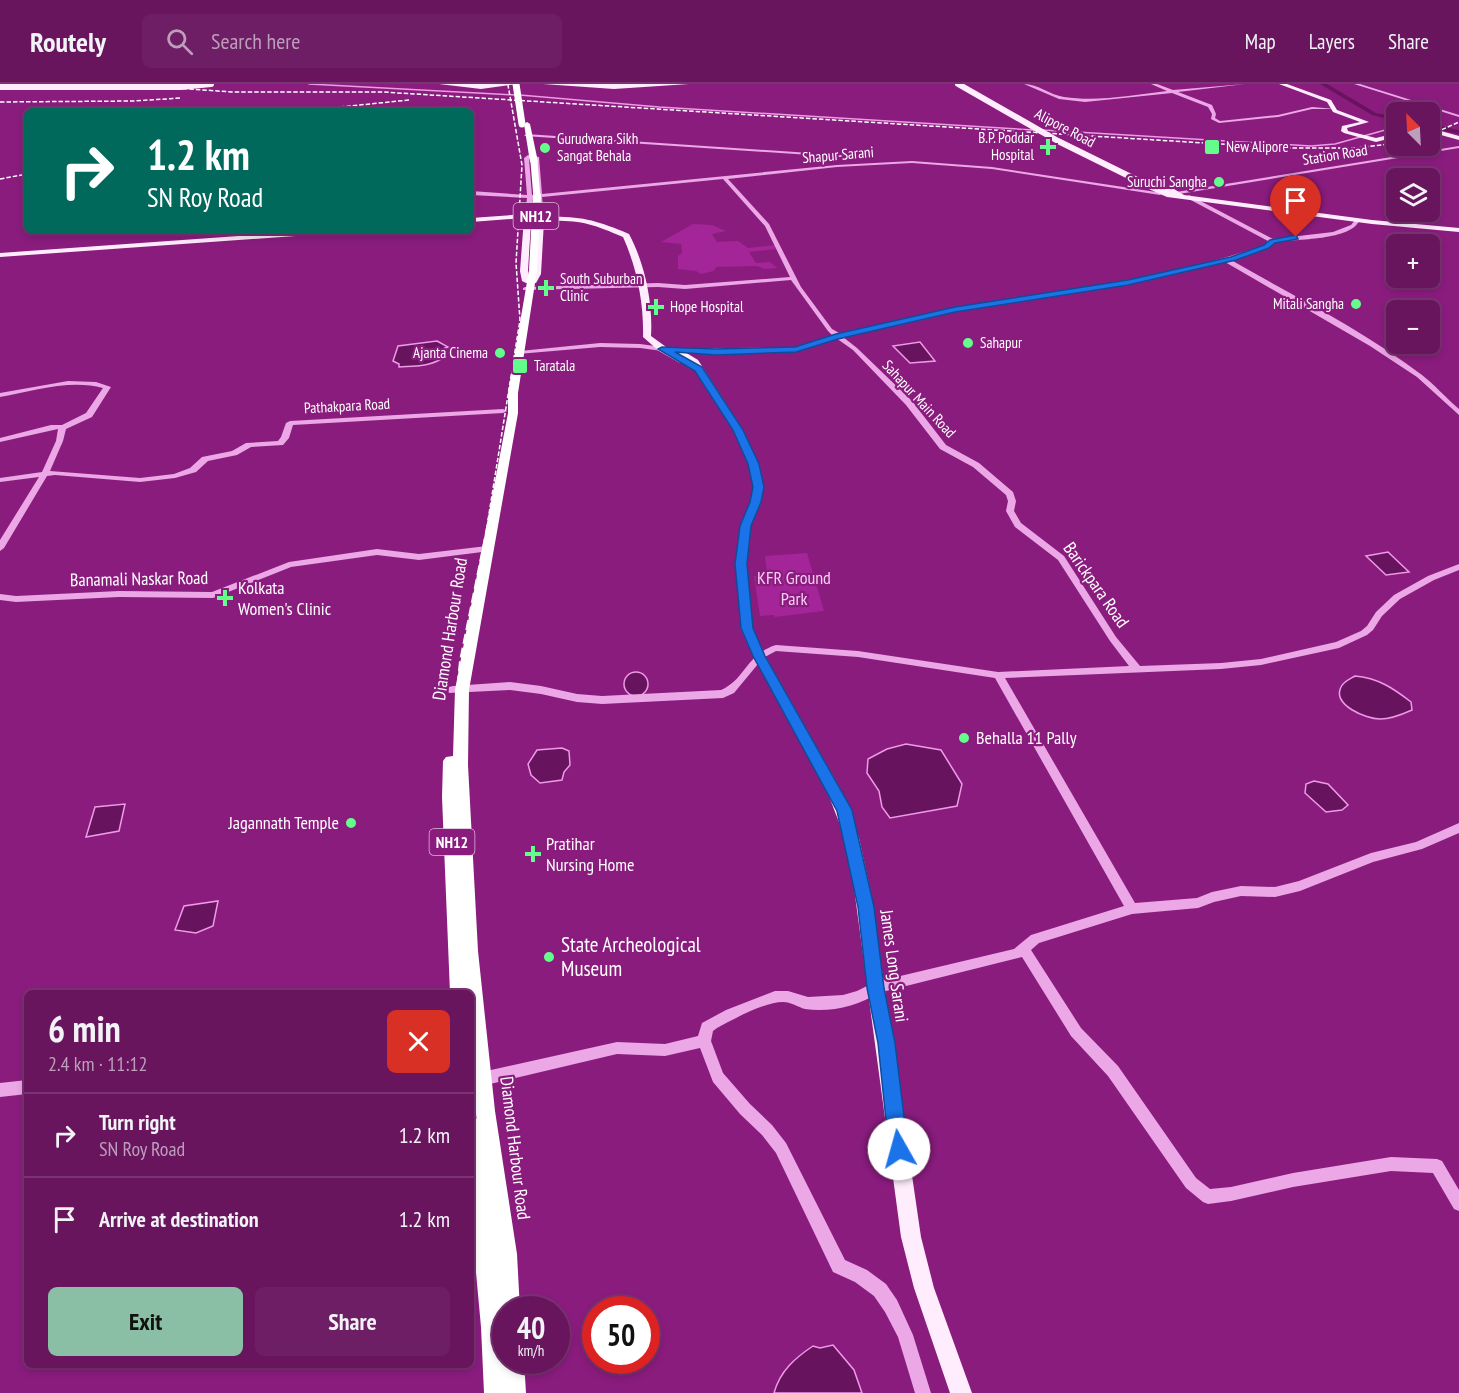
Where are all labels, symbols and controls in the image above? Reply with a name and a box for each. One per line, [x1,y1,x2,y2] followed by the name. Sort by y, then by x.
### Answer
[142,14,562,68] search box
[30,23,106,60] text: Routely
[163,25,196,58] icon: search
[211,27,300,55] text: Search here
[1245,28,1276,55] text: Map
[1309,28,1355,55] text: Layers
[1388,28,1429,55] text: Share
[1386,102,1440,156] north arrow
[1386,102,1440,354] map controls
[1032,104,1099,151] street label: Alipore Road
[147,127,250,182] text: 1.2 km
[978,128,1035,164] place label: B.P. Poddar Hospital
[557,129,638,165] place label: Gurudwara Sikh Sangat Behala
[48,132,126,210] icon: right
[1226,137,1289,156] place label: New Alipore
[1039,138,1057,156] marker: B.P. Poddar Hospital
[1203,138,1221,156] marker: New Alipore
[1301,140,1369,169] street label: Station Road
[538,141,552,155] marker: Gurudwara Sikh Sangat Behala
[801,142,875,167] street label: Shapur Sarani
[1386,168,1440,222] button: layers
[1127,172,1207,191] place label: Suruchi Sangha
[1212,175,1226,189] marker: Suruchi Sangha
[1270,175,1321,237] pin
[147,180,263,214] text: SN Roy Road
[1279,184,1312,217] icon: arrive
[514,203,558,229] road number: NH12
[1386,234,1440,288] button: +
[560,269,642,305] place label: South Suburban Clinic
[537,279,555,297] marker: South Suburban Clinic
[1273,294,1344,313] place label: Mitali Sangha
[670,297,744,316] place label: Hope Hospital
[1349,297,1363,311] marker: Mitali Sangha
[647,298,665,316] marker: Hope Hospital
[1386,300,1440,354] button: −
[980,333,1023,352] place label: Sahapur
[961,336,975,350] marker: Sahapur
[413,343,488,362] place label: Ajanta Cinema
[493,346,507,360] marker: Ajanta Cinema
[534,356,575,375] place label: Taratala
[878,356,960,442] street label: Sahapur Main Road
[511,357,529,375] marker: Taratala
[303,394,391,417] street label: Pathakpara Road
[1058,537,1134,632] street label: Barickpara Road
[427,556,472,702] street label: Diamond Harbour Road
[70,566,208,591] street label: Banamali Naskar Road
[757,566,831,610] park label: KFR Ground Park
[238,576,332,620] place label: Kolkata Women's Clinic
[216,589,234,607] marker: Kolkata Women's Clinic
[976,726,1077,749] place label: Behalla 11 Pally
[957,731,971,745] marker: Behalla 11 Pally
[227,811,339,834] place label: Jagannath Temple
[344,816,358,830] marker: Jagannath Temple
[430,829,474,855] road number: NH12
[546,832,635,876] place label: Pratihar Nursing Home
[524,845,542,863] marker: Pratihar Nursing Home
[875,907,914,1024] street label: James Long Sarani
[561,931,701,982] place label: State Archeological Museum
[542,950,556,964] marker: State Archeological Museum
[48,1005,121,1052] text: 6 min
[387,1010,450,1073] button: close
[48,1051,147,1077] text: 2.4 km · 11:12
[495,1075,536,1221] street label: Diamond Harbour Road
[99,1108,176,1136] text: Turn right
[867,1117,931,1181] position arrow
[48,1119,81,1152] icon: right
[399,1121,450,1149] text: 1.2 km
[99,1136,185,1162] text: SN Roy Road
[48,1203,81,1236] icon: arrive
[99,1205,259,1233] text: Arrive at destination
[399,1205,450,1233] text: 1.2 km
[48,1287,243,1356] button: Exit
[255,1287,450,1356] button: Share
[582,1296,660,1374] speed limit sign: 50
[517,1308,545,1347] text: 40
[518,1341,544,1360] text: km/h

